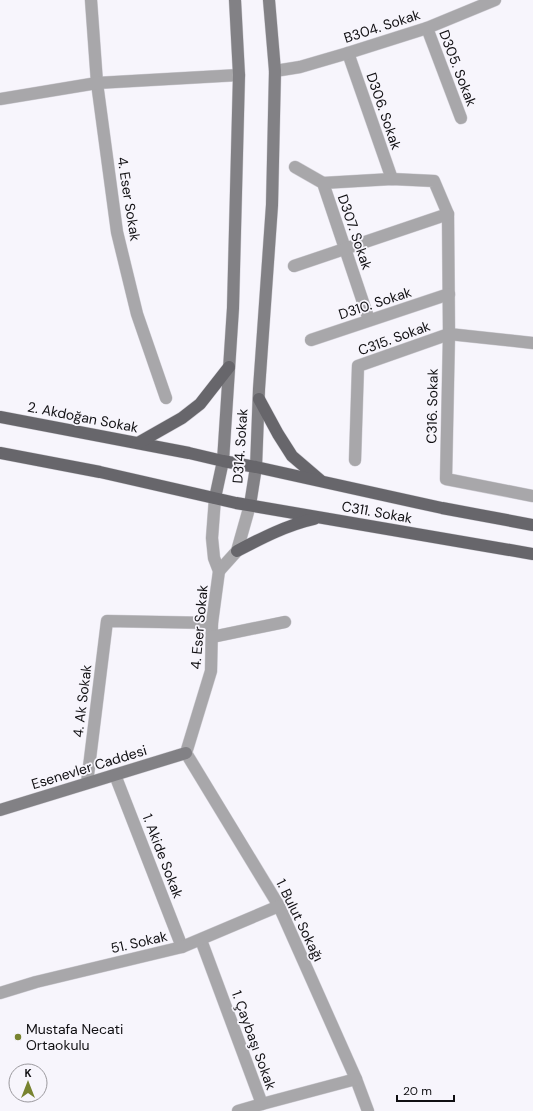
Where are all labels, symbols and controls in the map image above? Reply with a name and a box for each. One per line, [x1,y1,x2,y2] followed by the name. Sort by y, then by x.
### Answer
[341,5,423,47] street label: B304. Sokak
[435,27,481,109] street label: D305. Sokak
[362,70,406,152] street label: D306. Sokak
[113,156,145,242] street label: 4. Eser Sokak
[334,192,376,272] street label: D307. Sokak
[336,283,414,323] street label: D310. Sokak
[355,317,433,359] street label: C315. Sokak
[422,368,442,444] street label: C316. Sokak
[26,397,140,437] street label: 2. Akdoğan Sokak
[228,408,252,484] street label: D314. Sokak
[340,497,414,527] street label: C311. Sokak
[186,584,212,670] street label: 4. Eser Sokak
[69,664,95,738] street label: 4. Ak Sokak
[29,741,149,793] street label: Esenevler Caddesi
[139,811,187,901] street label: 1. Akide Sokak
[272,876,328,964] street label: 1. Bulut Sokağı
[109,927,169,957] street label: 51. Sokak
[228,988,280,1092] street label: 1. Çaybaşı Sokak
[26,1020,123,1054] place label: Mustafa Necati Ortaokulu
[13,1032,23,1042] marker: Mustafa Necati Ortaokulu
[8,1063,48,1103] north arrow
[24,1066,32,1080] text: K
[397,1077,454,1103] scale bar
[403,1083,432,1099] text: 20 m

